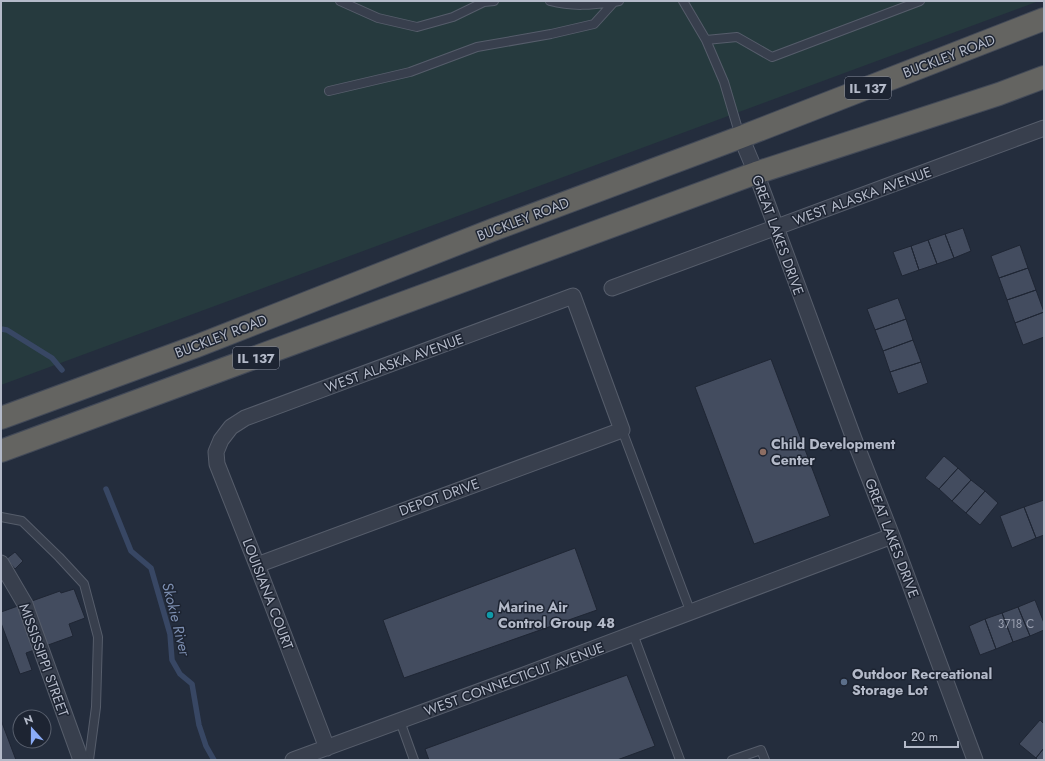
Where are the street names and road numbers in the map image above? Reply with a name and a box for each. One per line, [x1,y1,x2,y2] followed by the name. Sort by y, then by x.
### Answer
[900,29,998,83] street label: BUCKLEY ROAD
[845,77,891,99] road number: IL 137
[790,162,934,230] street label: WEST ALASKA AVENUE
[747,172,809,298] street label: GREAT LAKES DRIVE
[474,192,572,246] street label: BUCKLEY ROAD
[172,309,270,363] street label: BUCKLEY ROAD
[322,329,466,397] street label: WEST ALASKA AVENUE
[233,347,279,369] road number: IL 137
[396,473,482,521] street label: DEPOT DRIVE
[860,475,924,601] street label: GREAT LAKES DRIVE
[238,536,299,653] street label: LOUISIANA COURT
[14,601,74,720] street label: MISSISSIPPI STREET
[421,637,607,721] street label: WEST CONNECTICUT AVENUE

